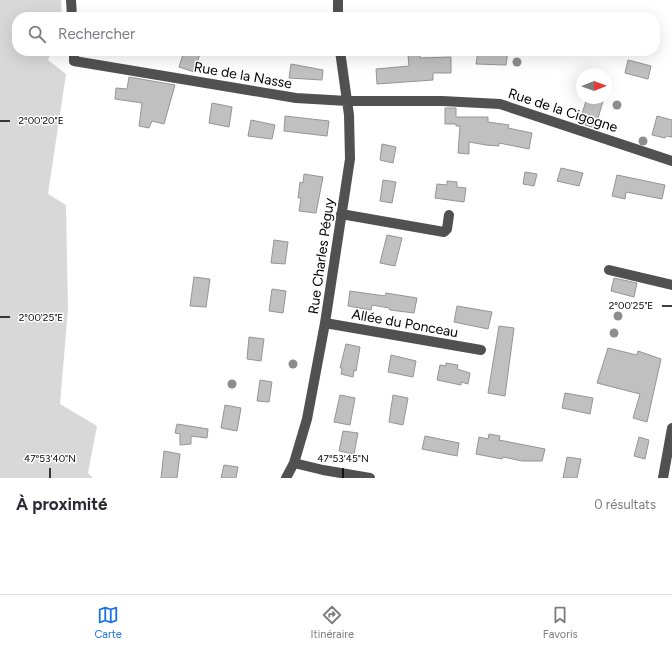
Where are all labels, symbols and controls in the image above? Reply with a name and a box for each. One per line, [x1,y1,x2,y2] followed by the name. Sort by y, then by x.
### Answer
[12,12,660,56] search box
[26,23,48,45] icon: search
[58,25,135,43] text: Rechercher
[193,58,294,93] street label: Rue de la Nasse
[576,68,612,104] north arrow
[506,85,620,136] street label: Rue de la Cigogne
[18,114,64,127] text: 2°00'20"E
[305,196,338,315] street label: Rue Charles Péguy
[609,299,653,312] text: 2°00'25"E
[350,306,460,341] street label: Allée du Ponceau
[19,311,63,324] text: 2°00'25"E
[24,452,76,465] text: 47°53'40"N
[317,452,369,465] text: 47°53'45"N
[16,494,107,514] text: À proximité
[594,497,656,512] text: 0 résultats
[94,604,122,641] tab: Carte
[311,604,354,641] tab: Itinéraire
[543,604,578,641] tab: Favoris

